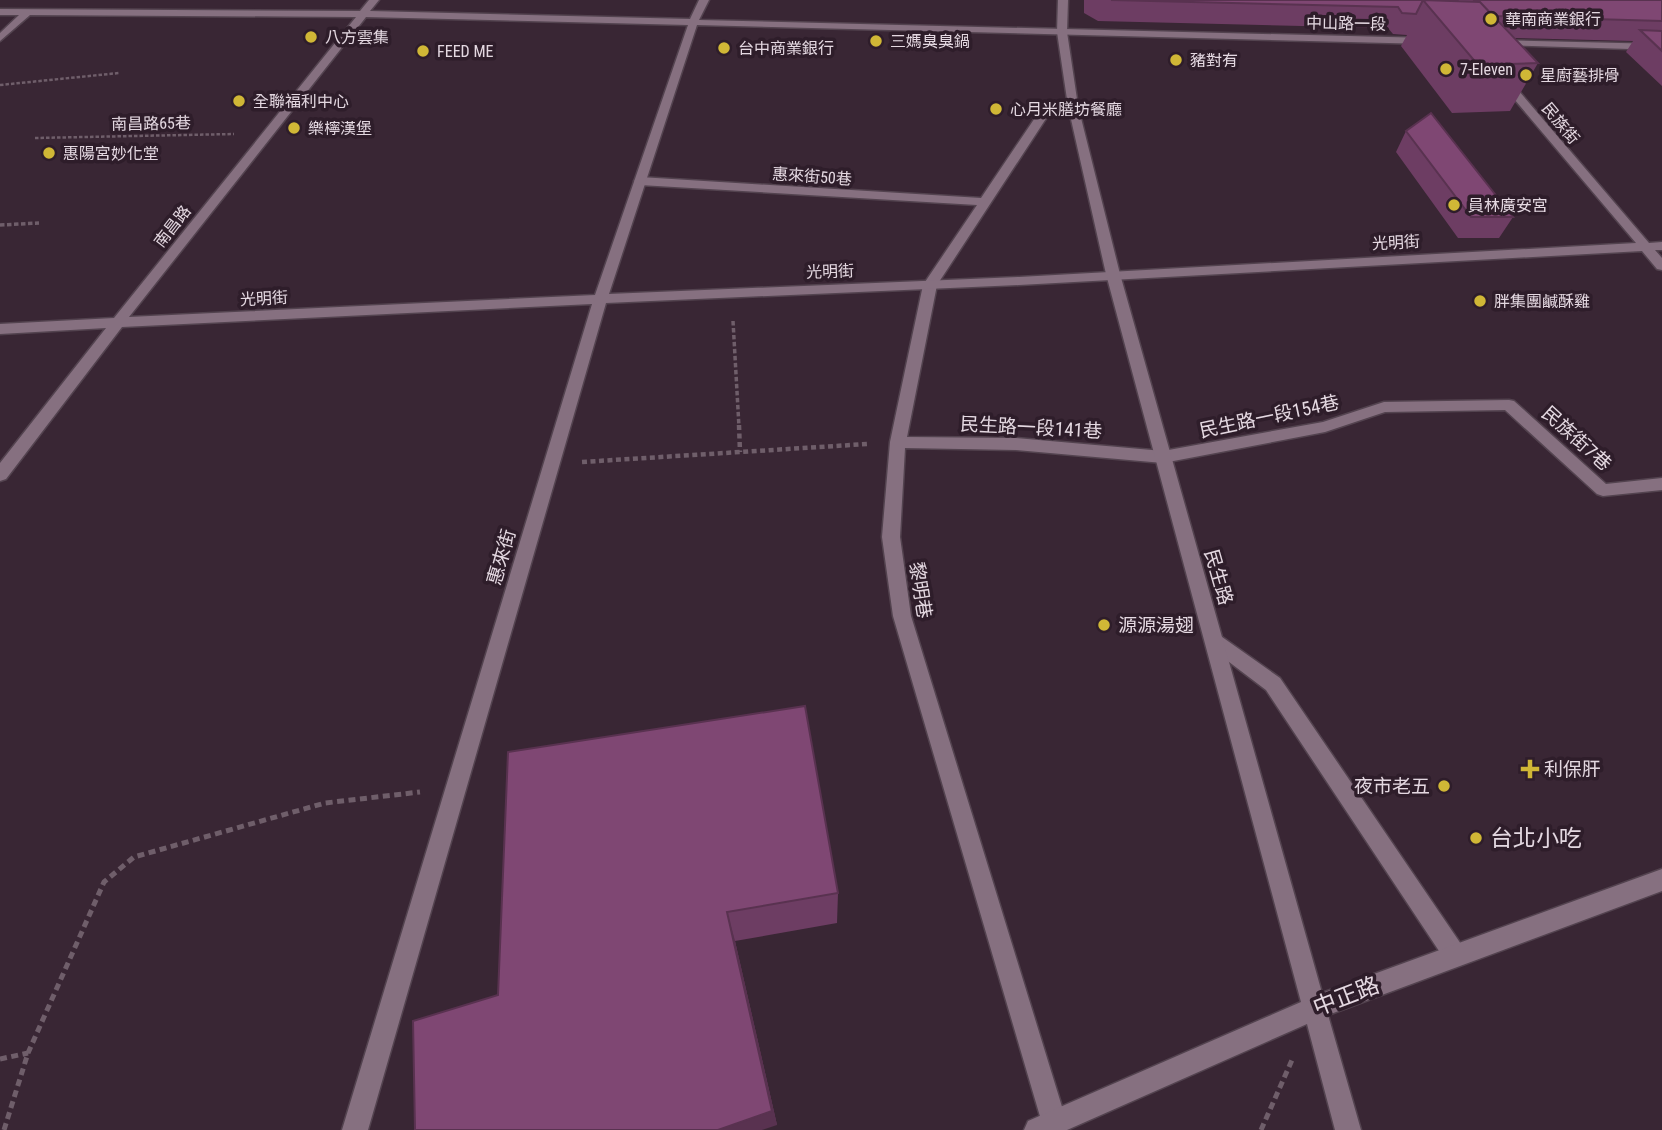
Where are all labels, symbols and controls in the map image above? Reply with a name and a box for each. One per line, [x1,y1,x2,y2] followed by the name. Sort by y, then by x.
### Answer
[1505,10,1601,29] place label: 華南商業銀行
[1483,11,1499,27] marker: 華南商業銀行
[1306,13,1386,34] street label: 中山路一段
[325,28,389,47] place label: 八方雲集
[303,29,319,45] marker: 八方雲集
[890,32,970,51] place label: 三媽臭臭鍋
[868,33,884,49] marker: 三媽臭臭鍋
[738,39,834,58] place label: 台中商業銀行
[716,40,732,56] marker: 台中商業銀行
[437,42,493,61] place label: FEED ME
[415,43,431,59] marker: FEED ME
[1190,51,1238,70] place label: 豬對有
[1168,52,1184,68] marker: 豬對有
[1460,60,1513,79] place label: 7-Eleven
[1438,61,1454,77] marker: 7-Eleven
[1540,66,1620,85] place label: 星廚藝排骨
[1518,67,1534,83] marker: 星廚藝排骨
[253,92,349,111] place label: 全聯福利中心
[231,93,247,109] marker: 全聯福利中心
[1538,99,1583,148] street label: 民族街
[1010,100,1122,119] place label: 心月米膳坊餐廳
[988,101,1004,117] marker: 心月米膳坊餐廳
[111,113,191,134] street label: 南昌路65巷
[308,119,372,138] place label: 樂檸漢堡
[286,120,302,136] marker: 樂檸漢堡
[63,144,159,163] place label: 惠陽宮妙化堂
[41,145,57,161] marker: 惠陽宮妙化堂
[771,164,852,189] street label: 惠來街50巷
[1468,196,1548,215] place label: 員林廣安宮
[1446,197,1462,213] marker: 員林廣安宮
[150,202,195,251] street label: 南昌路
[1372,232,1420,253] street label: 光明街
[806,261,854,282] street label: 光明街
[240,288,288,309] street label: 光明街
[1494,292,1590,311] place label: 胖集團鹹酥雞
[1472,293,1488,309] marker: 胖集團鹹酥雞
[1197,390,1341,443] street label: 民生路一段154巷
[1537,401,1616,475] street label: 民族街7巷
[959,412,1103,443] street label: 民生路一段141巷
[483,527,520,588] street label: 惠來街
[1200,547,1237,608] street label: 民生路
[905,560,936,620] street label: 黎明巷
[1118,614,1194,637] place label: 源源湯翅
[1096,617,1112,633] marker: 源源湯翅
[1544,758,1601,781] place label: 利保肝
[1522,761,1538,777] marker: 利保肝
[1354,775,1430,798] place label: 夜市老五
[1436,778,1452,794] marker: 夜市老五
[1490,825,1582,852] place label: 台北小吃
[1468,830,1484,846] marker: 台北小吃
[1309,971,1383,1021] street label: 中正路

